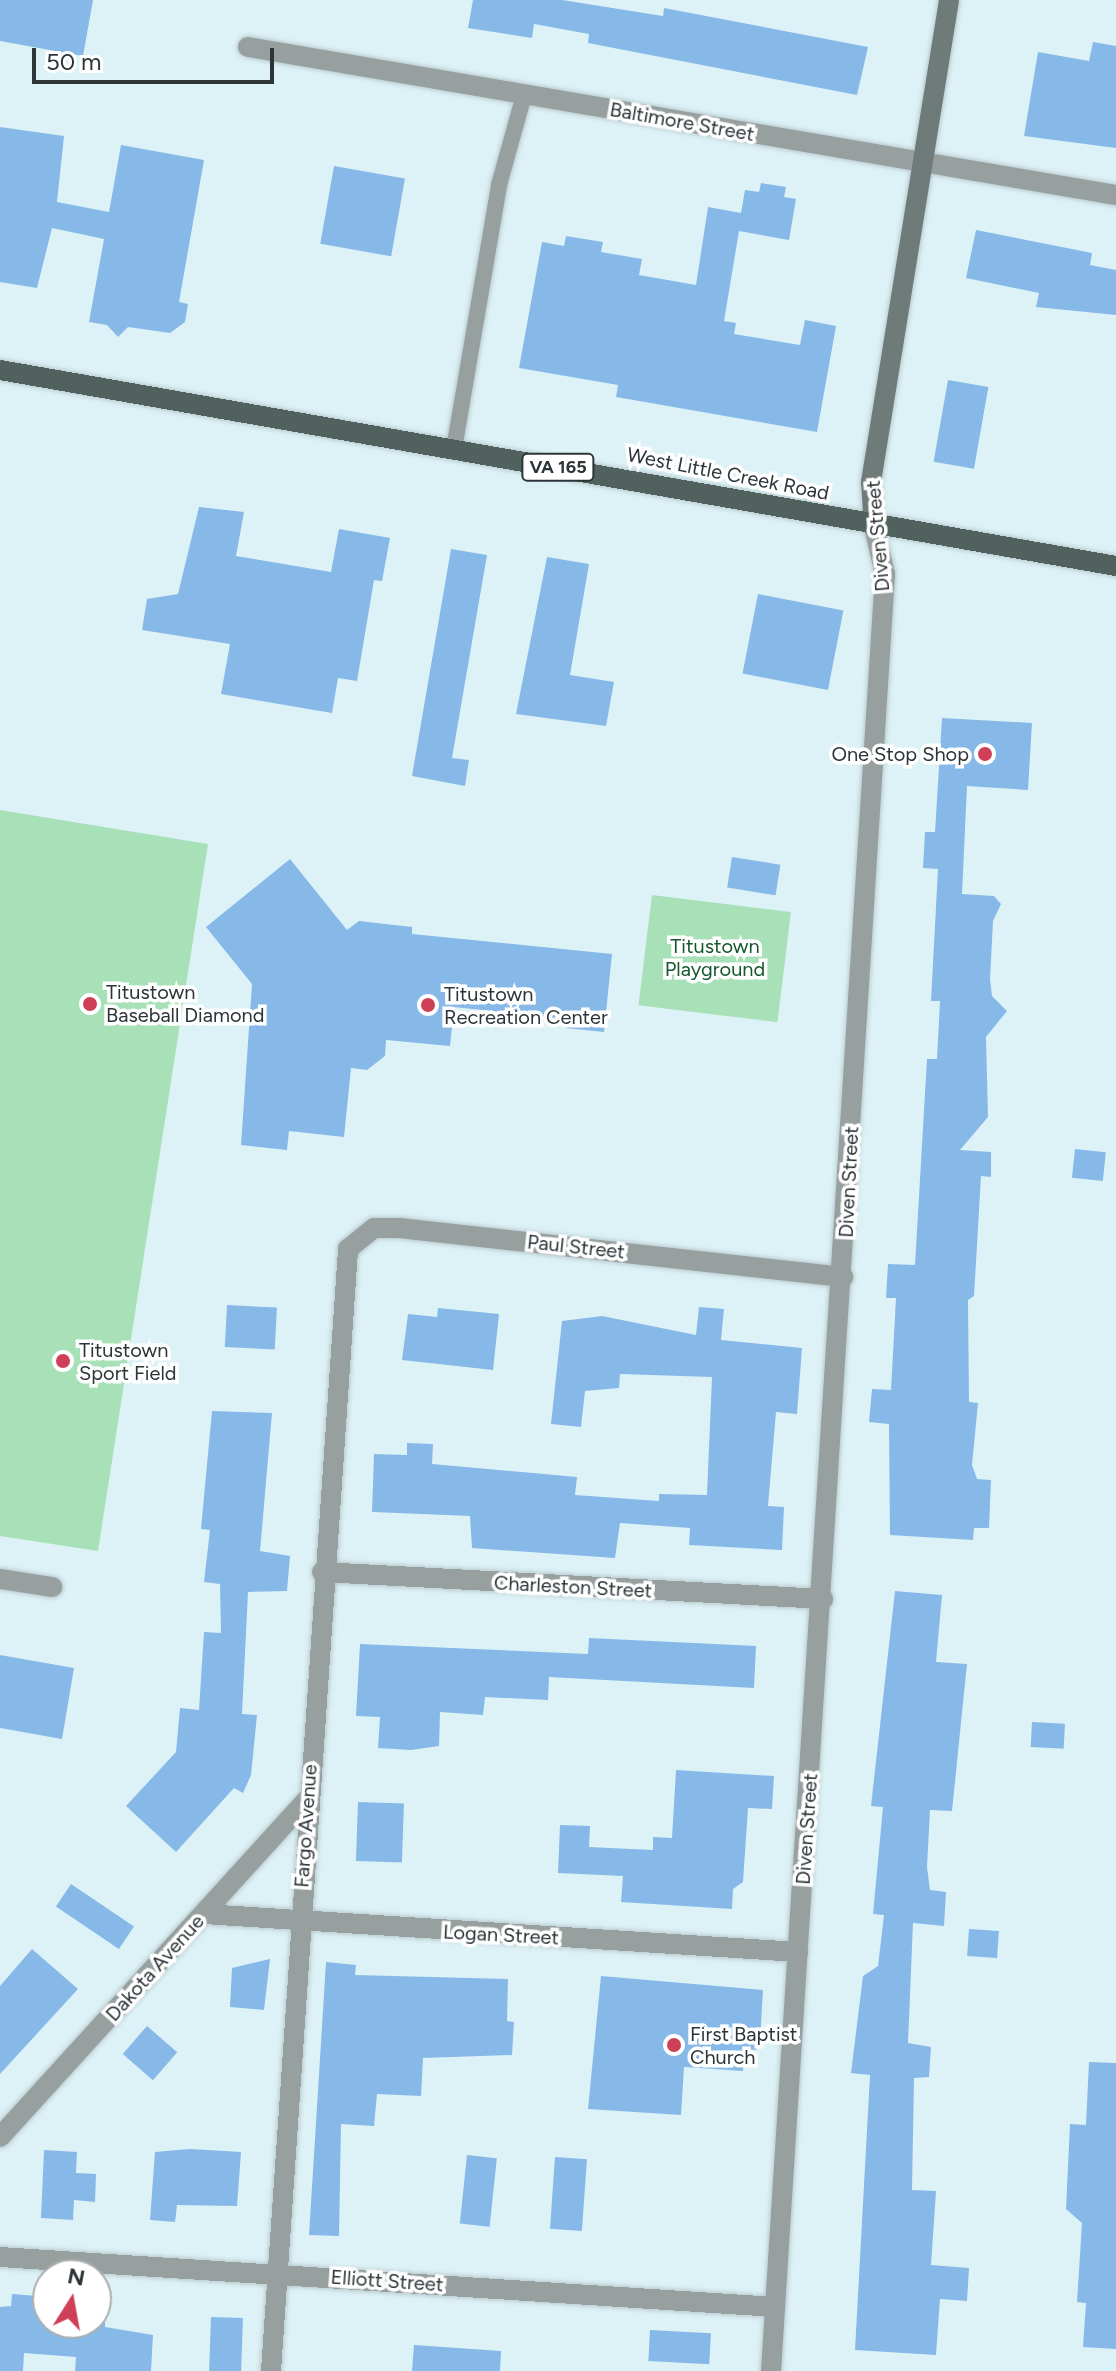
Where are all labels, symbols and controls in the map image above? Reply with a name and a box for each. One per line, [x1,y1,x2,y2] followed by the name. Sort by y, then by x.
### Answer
[36,32,278,82] scale bar
[46,47,102,76] text: 50 m
[608,97,756,147] street label: Baltimore Street
[625,443,831,505] street label: West Little Creek Road
[520,453,596,481] road number: VA 165
[861,479,895,593] street label: Diven Street
[831,742,969,766] place label: One Stop Shop
[976,745,994,763] marker: One Stop Shop
[665,935,765,982] park label: Titustown Playground
[106,980,264,1027] place label: Titustown Baseball Diamond
[444,982,608,1029] place label: Titustown Recreation Center
[81,995,99,1013] marker: Titustown Baseball Diamond
[419,996,437,1014] marker: Titustown Recreation Center
[834,1126,864,1238] street label: Diven Street
[526,1230,626,1264] street label: Paul Street
[79,1338,176,1385] place label: Titustown Sport Field
[54,1352,72,1370] marker: Titustown Sport Field
[493,1571,653,1603] street label: Charleston Street
[290,1764,322,1888] street label: Fargo Avenue
[791,1773,823,1885] street label: Diven Street
[101,1910,209,2026] street label: Dakota Avenue
[442,1920,560,1950] street label: Logan Street
[690,2022,797,2069] place label: First Baptist Church
[665,2036,683,2054] marker: First Baptist Church
[32,2259,112,2339] north arrow
[65,2262,87,2292] text: N
[330,2265,444,2297] street label: Elliott Street

